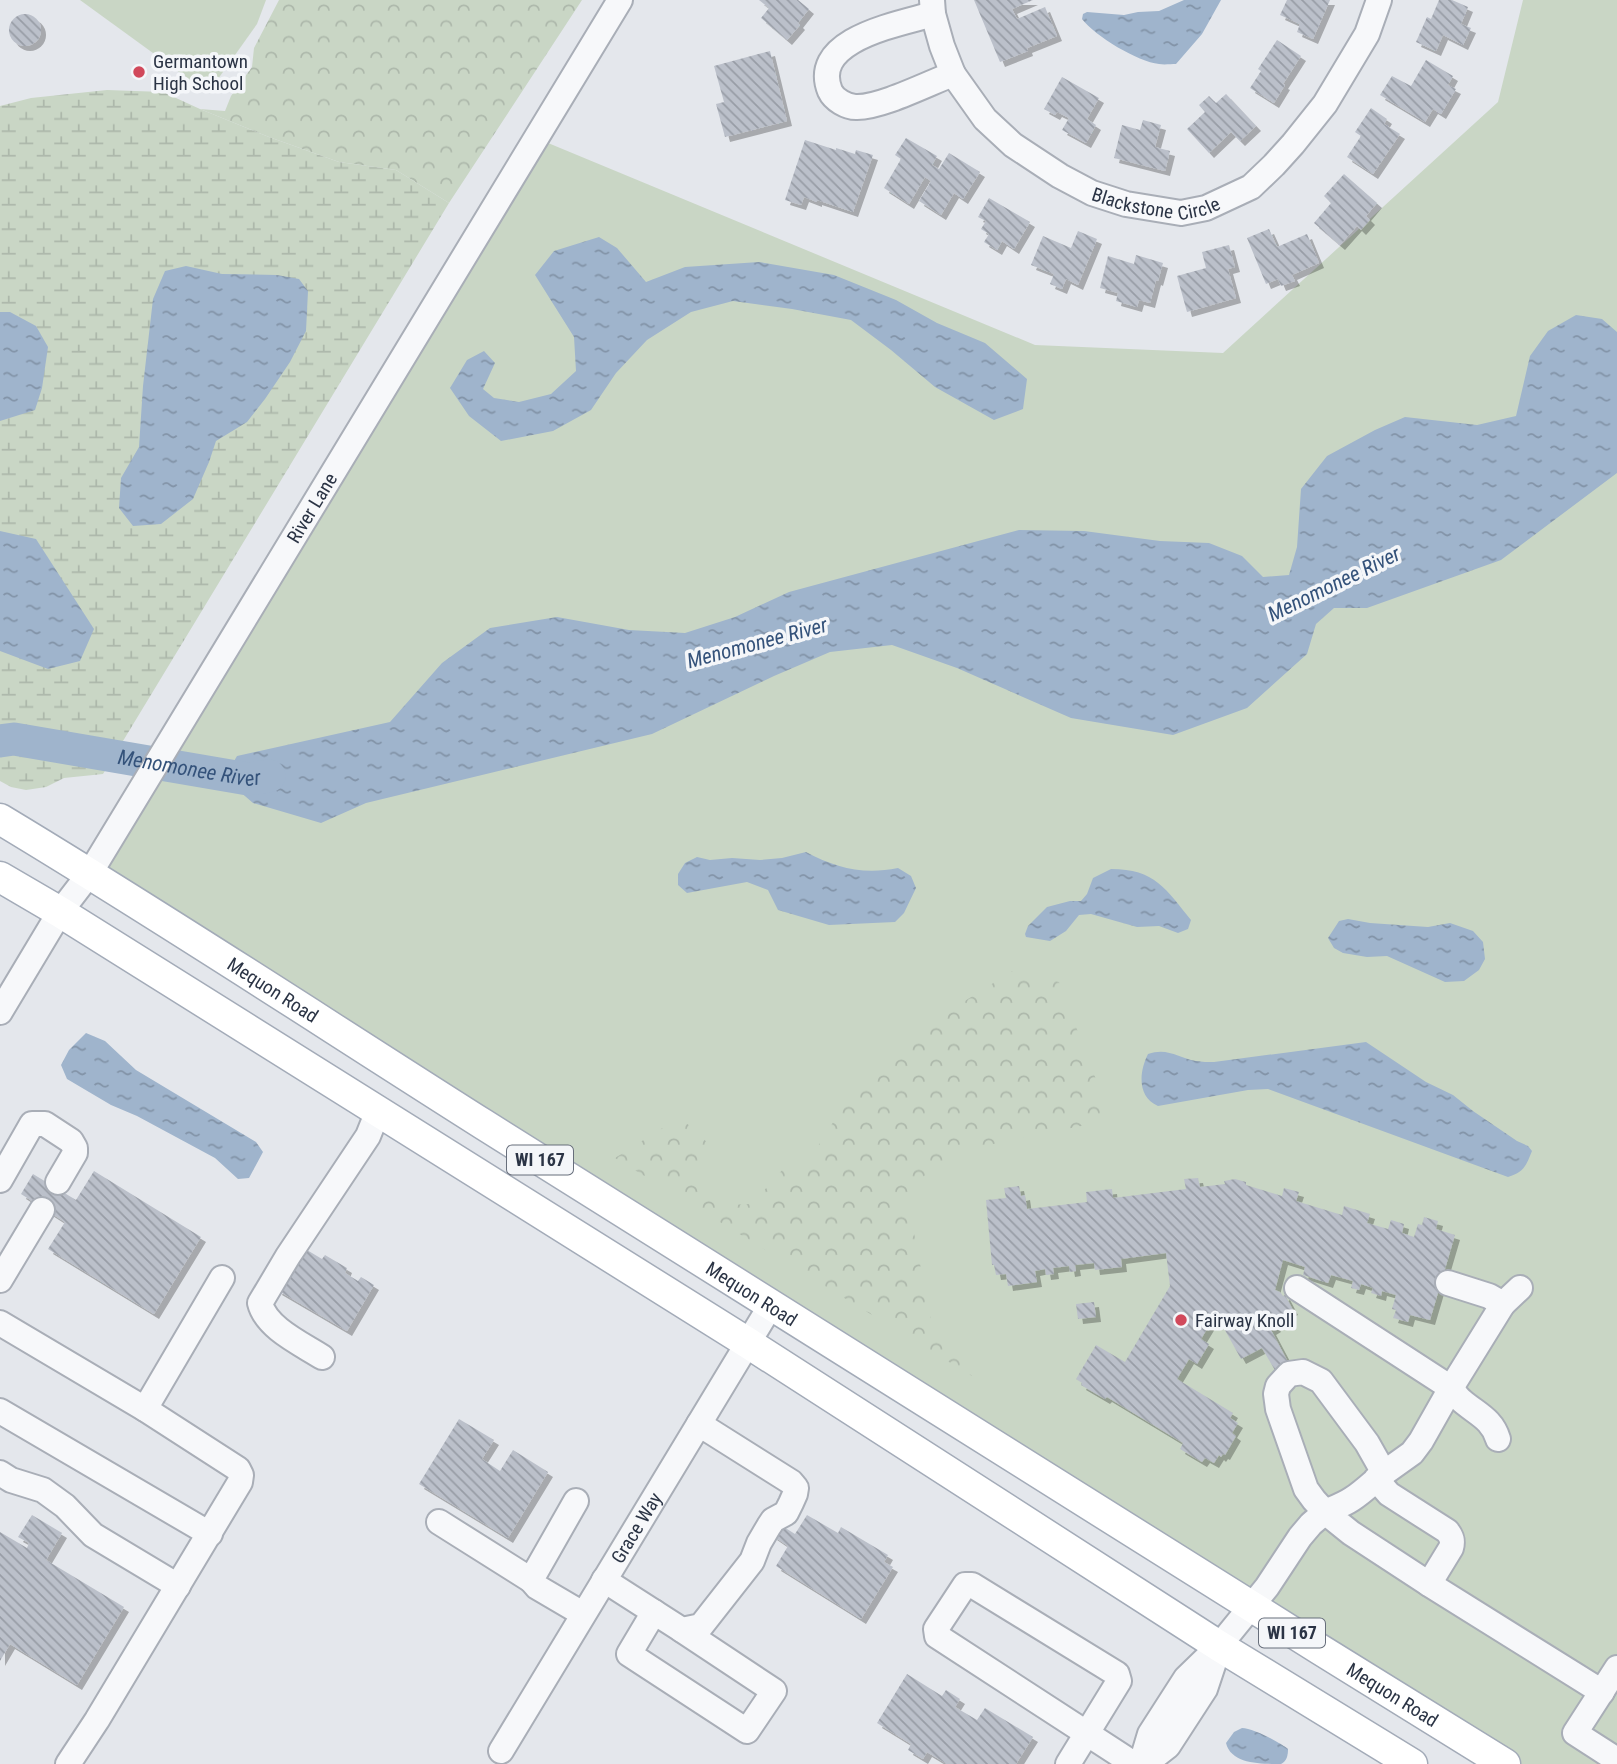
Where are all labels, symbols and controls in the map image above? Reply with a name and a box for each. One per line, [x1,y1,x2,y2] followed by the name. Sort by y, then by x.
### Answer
[153,50,248,95] place label: Germantown High School
[131,64,147,80] marker: Germantown High School
[1089,183,1224,225] street label: Blackstone Circle
[282,469,342,547] street label: River Lane
[1264,541,1405,626] water label: Menomonee River
[684,613,830,673] water label: Menomonee River
[116,745,263,791] water label: Menomonee River
[223,953,322,1028] street label: Mequon Road
[507,1146,573,1175] road number: WI 167
[702,1257,801,1331] street label: Mequon Road
[1195,1309,1294,1332] place label: Fairway Knoll
[1173,1312,1189,1328] marker: Fairway Knoll
[606,1488,667,1568] street label: Grace Way
[1259,1618,1325,1648] road number: WI 167
[1342,1658,1442,1732] street label: Mequon Road

